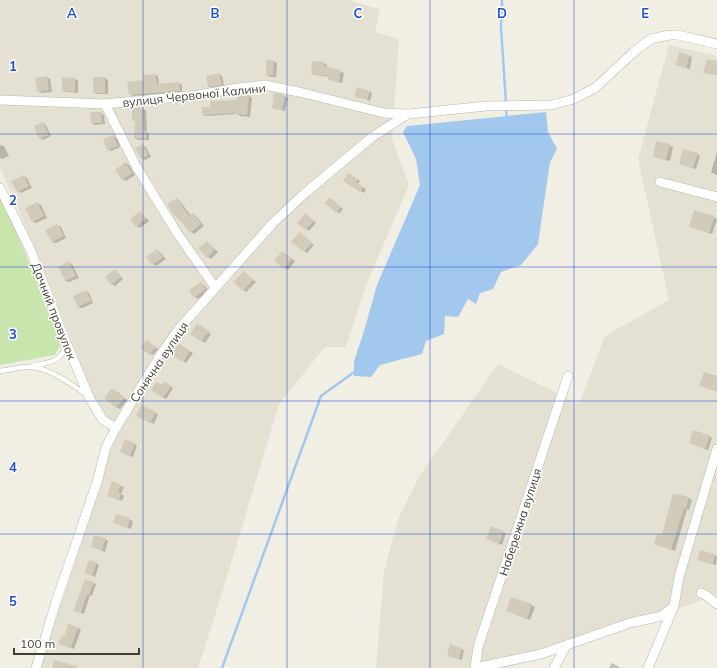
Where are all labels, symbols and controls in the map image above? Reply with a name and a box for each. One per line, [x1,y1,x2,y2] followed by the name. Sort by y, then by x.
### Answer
[67,5,77,21] text: A
[211,5,220,21] text: B
[354,5,363,21] text: C
[497,5,507,21] text: D
[641,5,649,21] text: E
[9,58,17,74] text: 1
[122,80,266,110] street label: вулиця Червоної Калини
[9,192,17,208] text: 2
[29,260,80,362] street label: Дачний провулок
[126,319,192,405] street label: Сонячна вулиця
[9,326,17,342] text: 3
[9,459,17,475] text: 4
[496,466,544,578] street label: Набережна вулиця
[9,593,17,609] text: 5
[14,630,139,656] scale bar
[20,636,55,651] text: 100 m

